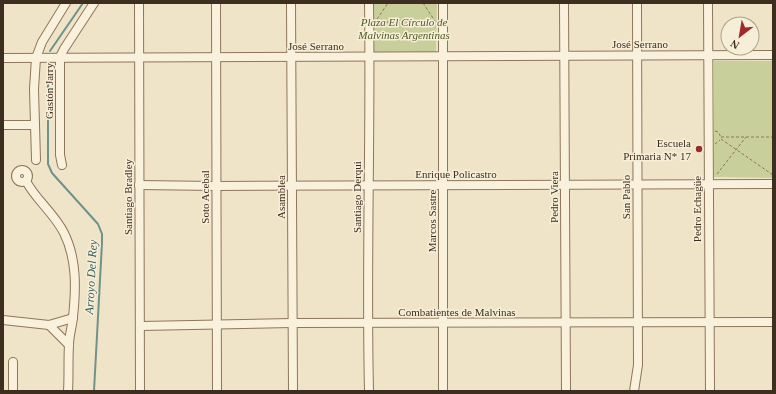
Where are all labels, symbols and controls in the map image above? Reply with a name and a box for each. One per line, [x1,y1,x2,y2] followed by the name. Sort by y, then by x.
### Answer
[357,16,450,41] park label: Plaza El Círculo de Malvinas Argentinas
[720,16,760,56] north arrow
[728,37,741,52] text: N
[612,38,668,50] street label: José Serrano
[288,40,344,52] street label: José Serrano
[43,63,55,119] street label: Gastón Jarry
[623,137,691,162] place label: Escuela Primaria N* 17
[694,144,704,154] marker: Escuela Primaria N* 17
[122,158,134,235] street label: Santiago Bradley
[351,161,363,233] street label: Santiago Derqui
[415,168,497,180] street label: Enrique Policastro
[199,170,211,224] street label: Soto Acebal
[548,171,560,223] street label: Pedro Viera
[620,174,632,219] street label: San Pablo
[275,175,287,219] street label: Asamblea
[691,176,703,242] street label: Pedro Echagüe
[426,190,438,252] street label: Marcos Sastre
[82,239,100,316] water label: Arroyo Del Rey
[398,306,516,318] street label: Combatientes de Malvinas

